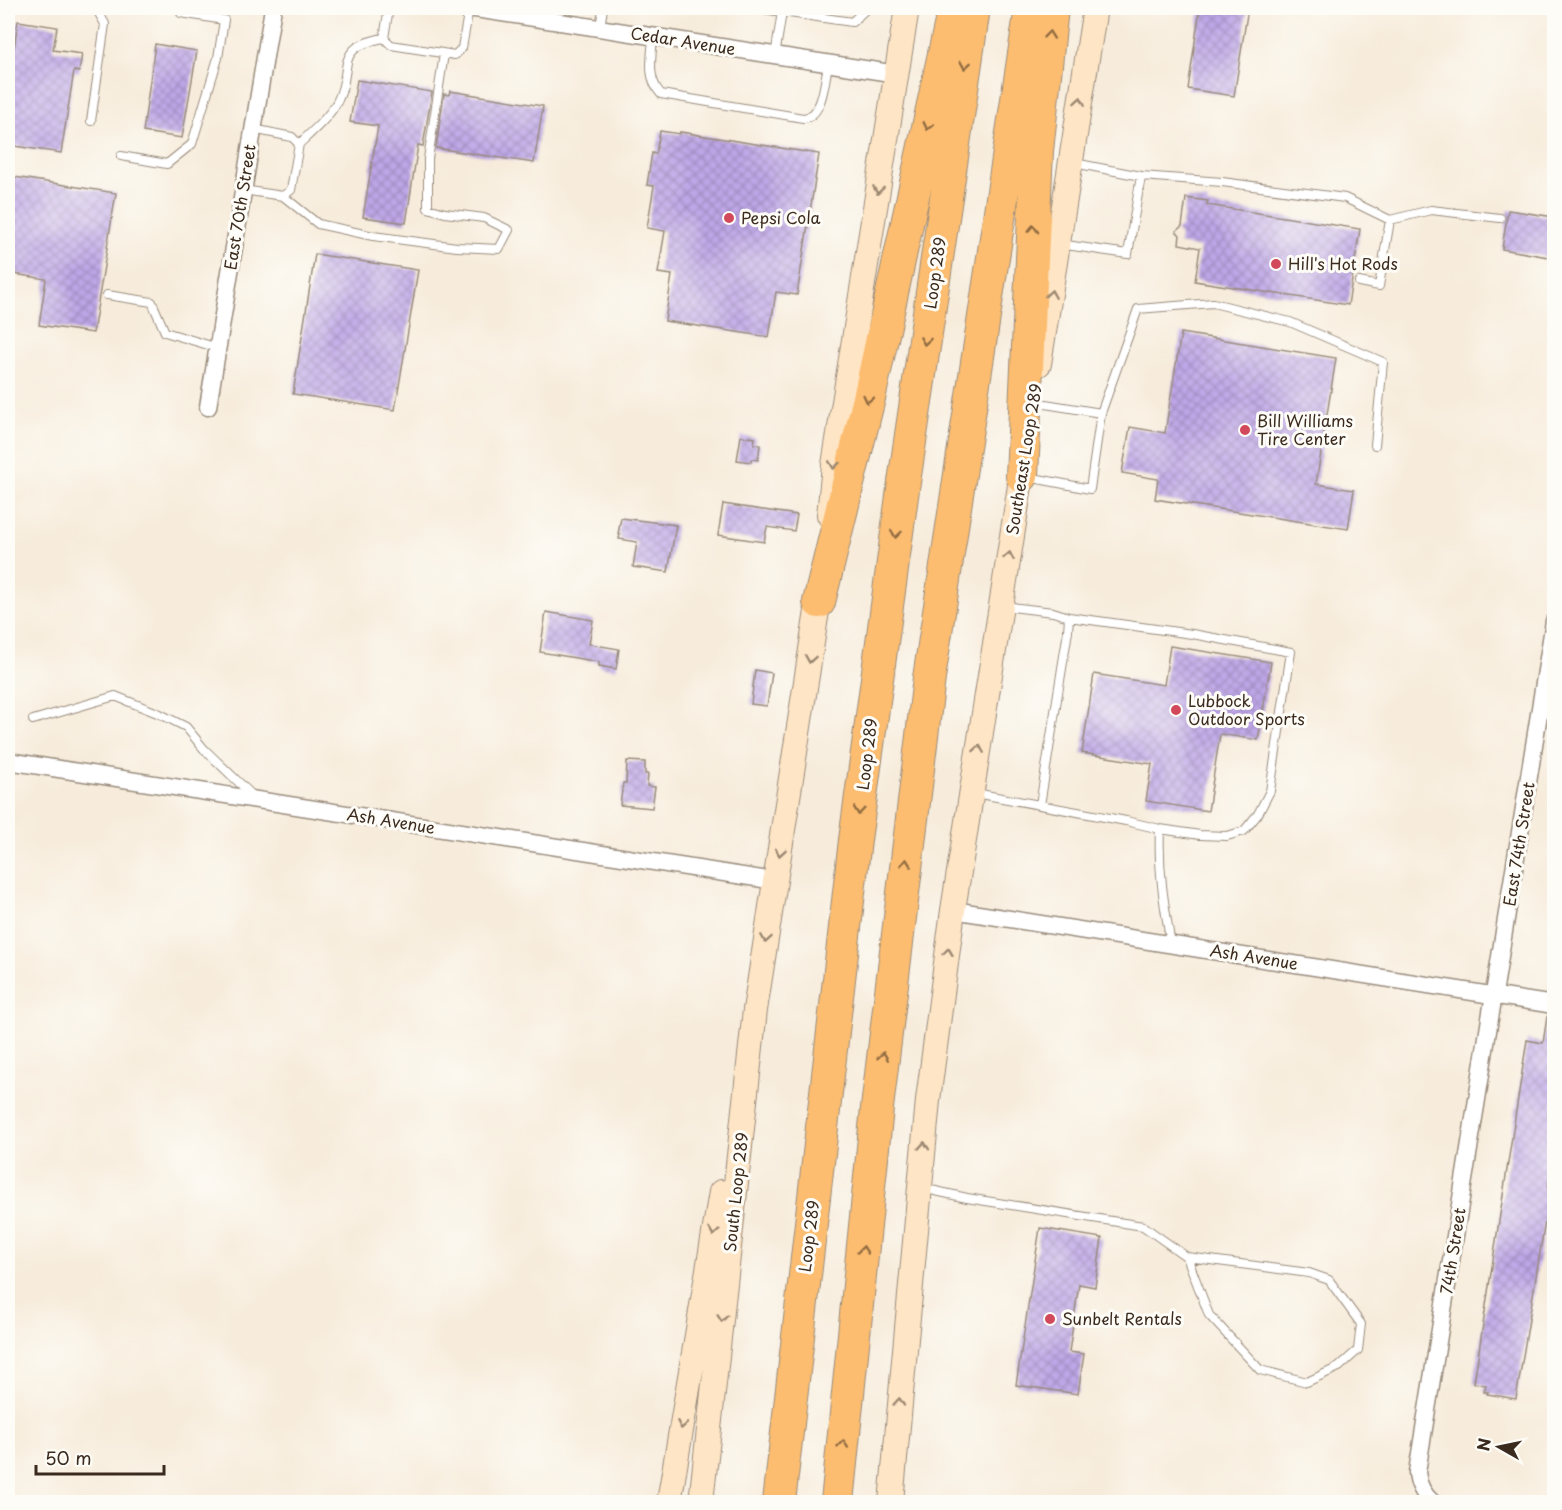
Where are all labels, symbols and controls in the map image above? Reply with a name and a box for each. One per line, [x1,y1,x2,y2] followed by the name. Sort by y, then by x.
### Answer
[629,20,738,60] street label: Cedar Avenue
[1042,30,1055,39] one-way arrow
[960,61,972,70] one-way arrow
[1074,96,1086,106] one-way arrow
[923,121,936,131] one-way arrow
[217,142,261,271] street label: East 70th Street
[872,184,885,194] one-way arrow
[741,205,821,229] place label: Pepsi Cola
[722,211,736,225] marker: Pepsi Cola
[1027,224,1039,233] one-way arrow
[917,235,951,310] street label: Loop 289
[1288,251,1398,275] place label: Hill's Hot Rods
[1269,257,1283,271] marker: Hill's Hot Rods
[1044,289,1056,298] one-way arrow
[920,337,932,346] one-way arrow
[999,381,1047,536] street label: Southeast Loop 289
[863,393,876,403] one-way arrow
[1257,408,1353,450] place label: Bill Williams Tire Center
[1238,423,1252,437] marker: Bill Williams Tire Center
[829,461,841,470] one-way arrow
[891,530,903,539] one-way arrow
[1002,551,1014,561] one-way arrow
[804,654,817,664] one-way arrow
[1188,688,1305,730] place label: Lubbock Outdoor Sports
[1169,703,1183,717] marker: Lubbock Outdoor Sports
[850,717,882,791] street label: Loop 289
[972,744,984,753] one-way arrow
[1496,780,1540,908] street label: East 74th Street
[345,801,437,839] street label: Ash Avenue
[854,806,866,815] one-way arrow
[774,847,786,857] one-way arrow
[899,858,912,867] one-way arrow
[761,935,773,944] one-way arrow
[1208,937,1300,975] street label: Ash Avenue
[941,947,953,957] one-way arrow
[877,1052,889,1061] one-way arrow
[717,1131,753,1253] street label: South Loop 289
[918,1141,931,1150] one-way arrow
[792,1199,824,1273] street label: Loop 289
[1433,1205,1471,1296] street label: 74th Street
[708,1227,721,1237] one-way arrow
[856,1246,869,1255] one-way arrow
[1062,1306,1182,1330] place label: Sunbelt Rentals
[1043,1312,1057,1326] marker: Sunbelt Rentals
[716,1314,729,1323] one-way arrow
[893,1398,906,1407] one-way arrow
[1469,1417,1529,1477] north arrow
[676,1419,689,1429] one-way arrow
[1470,1436,1496,1453] text: N
[36,1438,164,1476] scale bar
[837,1440,849,1449] one-way arrow
[45,1444,92,1471] text: 50 m

